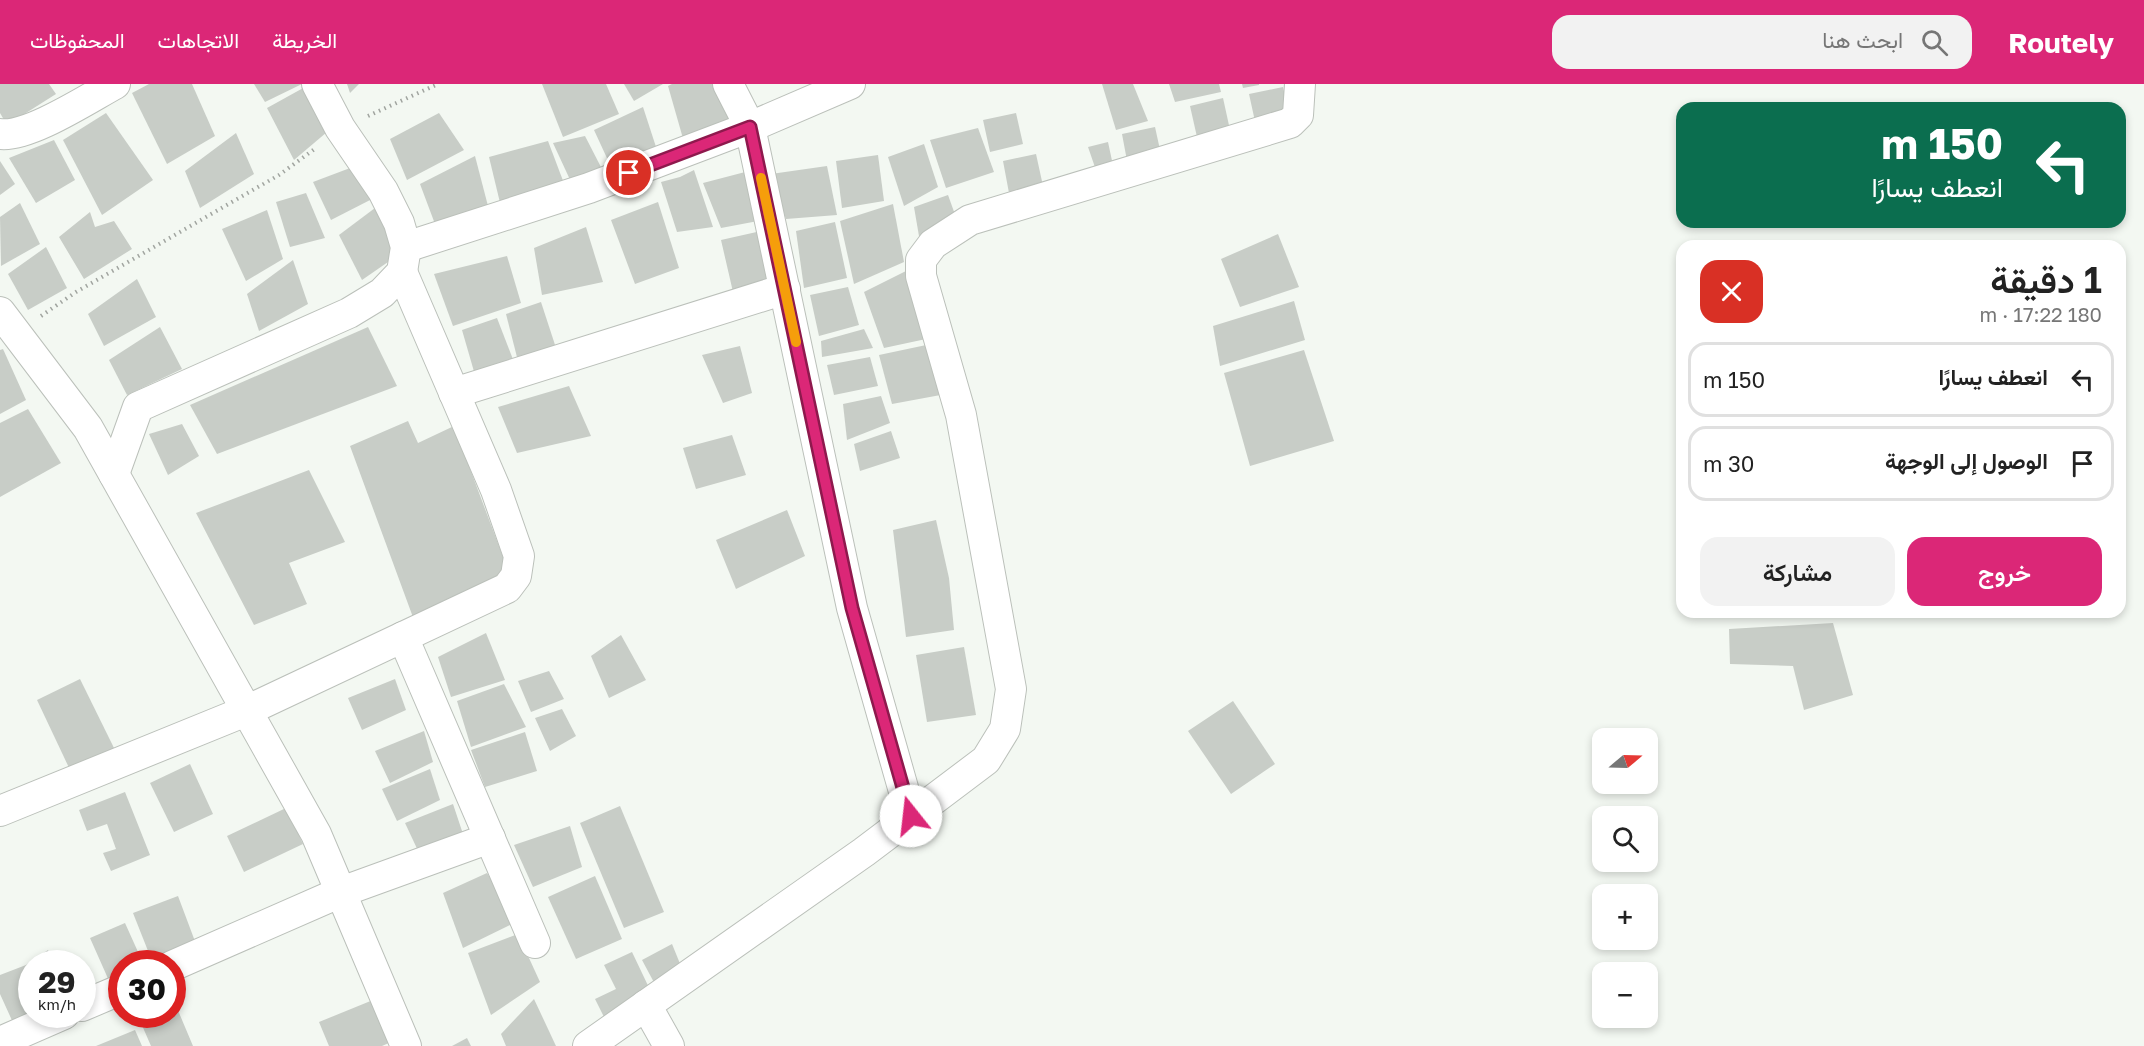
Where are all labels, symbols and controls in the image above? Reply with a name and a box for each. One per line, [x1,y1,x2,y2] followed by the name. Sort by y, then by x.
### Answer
[1552,15,1972,69] search box
[1822,26,1903,53] text: ابحث هنا
[1918,26,1951,59] icon: search
[2008,26,2114,59] text: Routely
[30,27,125,53] text: المحفوظات
[158,27,239,53] text: الاتجاهات
[272,27,337,53] text: الخريطة
[1881,118,2003,168] text: 150 m
[2024,126,2102,204] icon: left
[603,147,654,198] pin
[612,156,645,189] icon: arrive
[1872,171,2003,203] text: انعطف يسارًا
[1990,258,2102,301] text: 1 دقيقة
[1700,260,1763,323] button: close
[1979,302,2102,326] text: 180 m · 17:22
[1938,363,2048,390] text: انعطف يسارًا
[2066,363,2099,396] icon: left
[1703,366,1765,393] text: 150 m
[1885,447,2048,474] text: الوصول إلى الوجهة
[2066,447,2099,480] icon: arrive
[1703,450,1755,477] text: 30 m
[1700,537,1895,606] button: مشاركة
[1907,537,2102,606] button: خروج
[1592,728,1658,794] north arrow
[1592,728,1658,1028] map controls
[879,784,943,848] position arrow
[1592,806,1658,872] button: search
[1592,884,1658,950] button: +
[108,950,186,1028] speed limit sign: 30
[1592,962,1658,1028] button: −
[38,964,76,1000] text: 29
[38,995,76,1013] text: km/h

